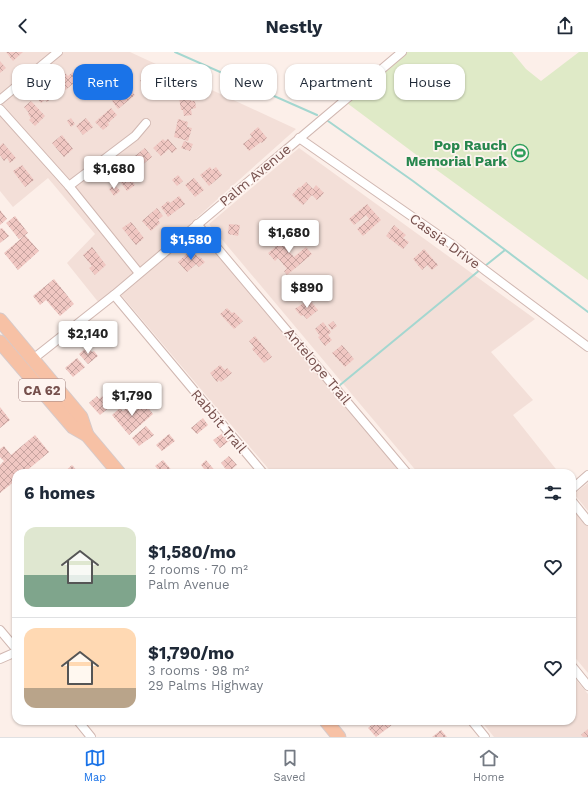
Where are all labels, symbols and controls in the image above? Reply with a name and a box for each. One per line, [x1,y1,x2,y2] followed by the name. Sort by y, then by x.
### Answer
[12,15,34,37] icon: back
[554,15,576,37] icon: share
[266,16,322,37] text: Nestly
[12,64,65,100] chip: Buy
[73,64,133,100] chip: Rent
[141,64,212,100] chip: Filters
[220,64,277,100] chip: New
[285,64,386,100] chip: Apartment
[394,64,465,100] chip: House
[406,137,507,169] place label: Pop Rauch Memorial Park
[216,141,294,209] street label: Palm Avenue
[510,143,530,163] sports icon: Pop Rauch Memorial Park
[81,156,147,190] pin: $1,680
[93,161,135,176] text: $1,680
[407,210,483,272] street label: Cassia Drive
[256,220,322,254] pin: $1,680
[268,225,310,240] text: $1,680
[158,227,224,261] pin: $1,580
[170,232,212,247] text: $1,580
[283,275,331,309] pin: $890
[291,280,323,295] text: $890
[55,321,121,355] pin: $2,140
[281,325,355,408] street label: Antelope Trail
[68,326,108,341] text: $2,140
[19,379,65,401] road number: CA 62
[99,383,165,417] pin: $1,790
[188,386,251,456] street label: Rabbit Trail
[112,388,152,403] text: $1,790
[542,482,564,504] icon: filters
[24,483,95,503] text: 6 homes
[148,542,236,562] text: $1,580/mo
[56,543,104,591] icon: home
[542,556,564,578] icon: heart
[148,562,248,577] text: 2 rooms · 70 m²
[148,577,230,592] text: Palm Avenue
[148,643,234,663] text: $1,790/mo
[56,644,104,692] icon: home
[542,657,564,679] icon: heart
[148,663,249,678] text: 3 rooms · 98 m²
[148,678,263,693] text: 29 Palms Highway
[84,747,106,784] tab: Map
[274,747,305,784] tab: Saved
[473,747,504,784] tab: Home

